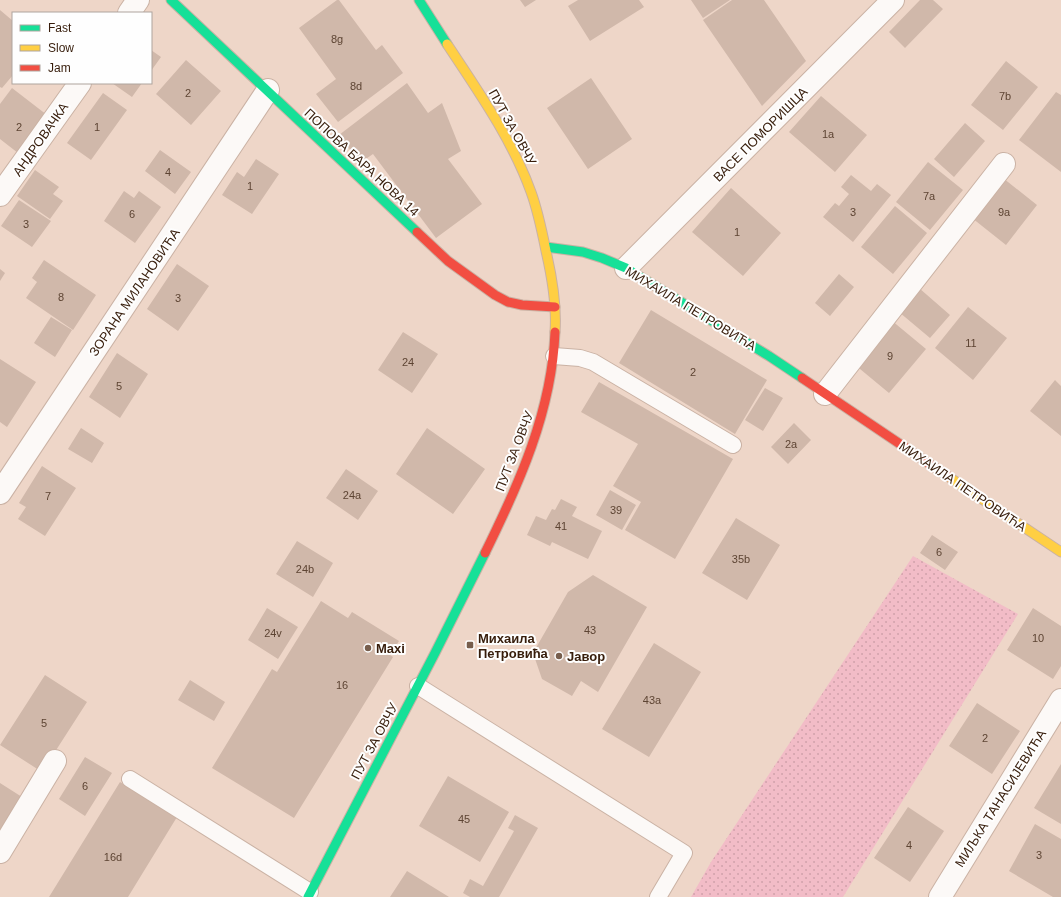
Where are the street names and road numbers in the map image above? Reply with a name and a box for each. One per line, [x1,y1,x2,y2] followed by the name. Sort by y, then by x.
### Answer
[710,84,811,185] street label: ВАСЕ ПОМОРИШЦА
[486,87,540,168] street label: ПУТ ЗА ОВЧУ
[10,99,71,179] street label: АНДРОВАЧКА
[301,105,422,219] street label: ПОПОВА БАРА НОВА 14
[86,225,183,359] street label: ЗОРАНА МИЛАНОВИЋА
[623,263,759,354] street label: МИХАИЛА ПЕТРОВИЋА
[492,408,537,493] street label: ПУТ ЗА ОВЧУ
[896,438,1029,535] street label: МИХАИЛА ПЕТРОВИЋА
[348,700,401,782] street label: ПУТ ЗА ОВЧУ
[952,726,1049,870] street label: МИЉКА ТАНАСИЈЕВИЋА

